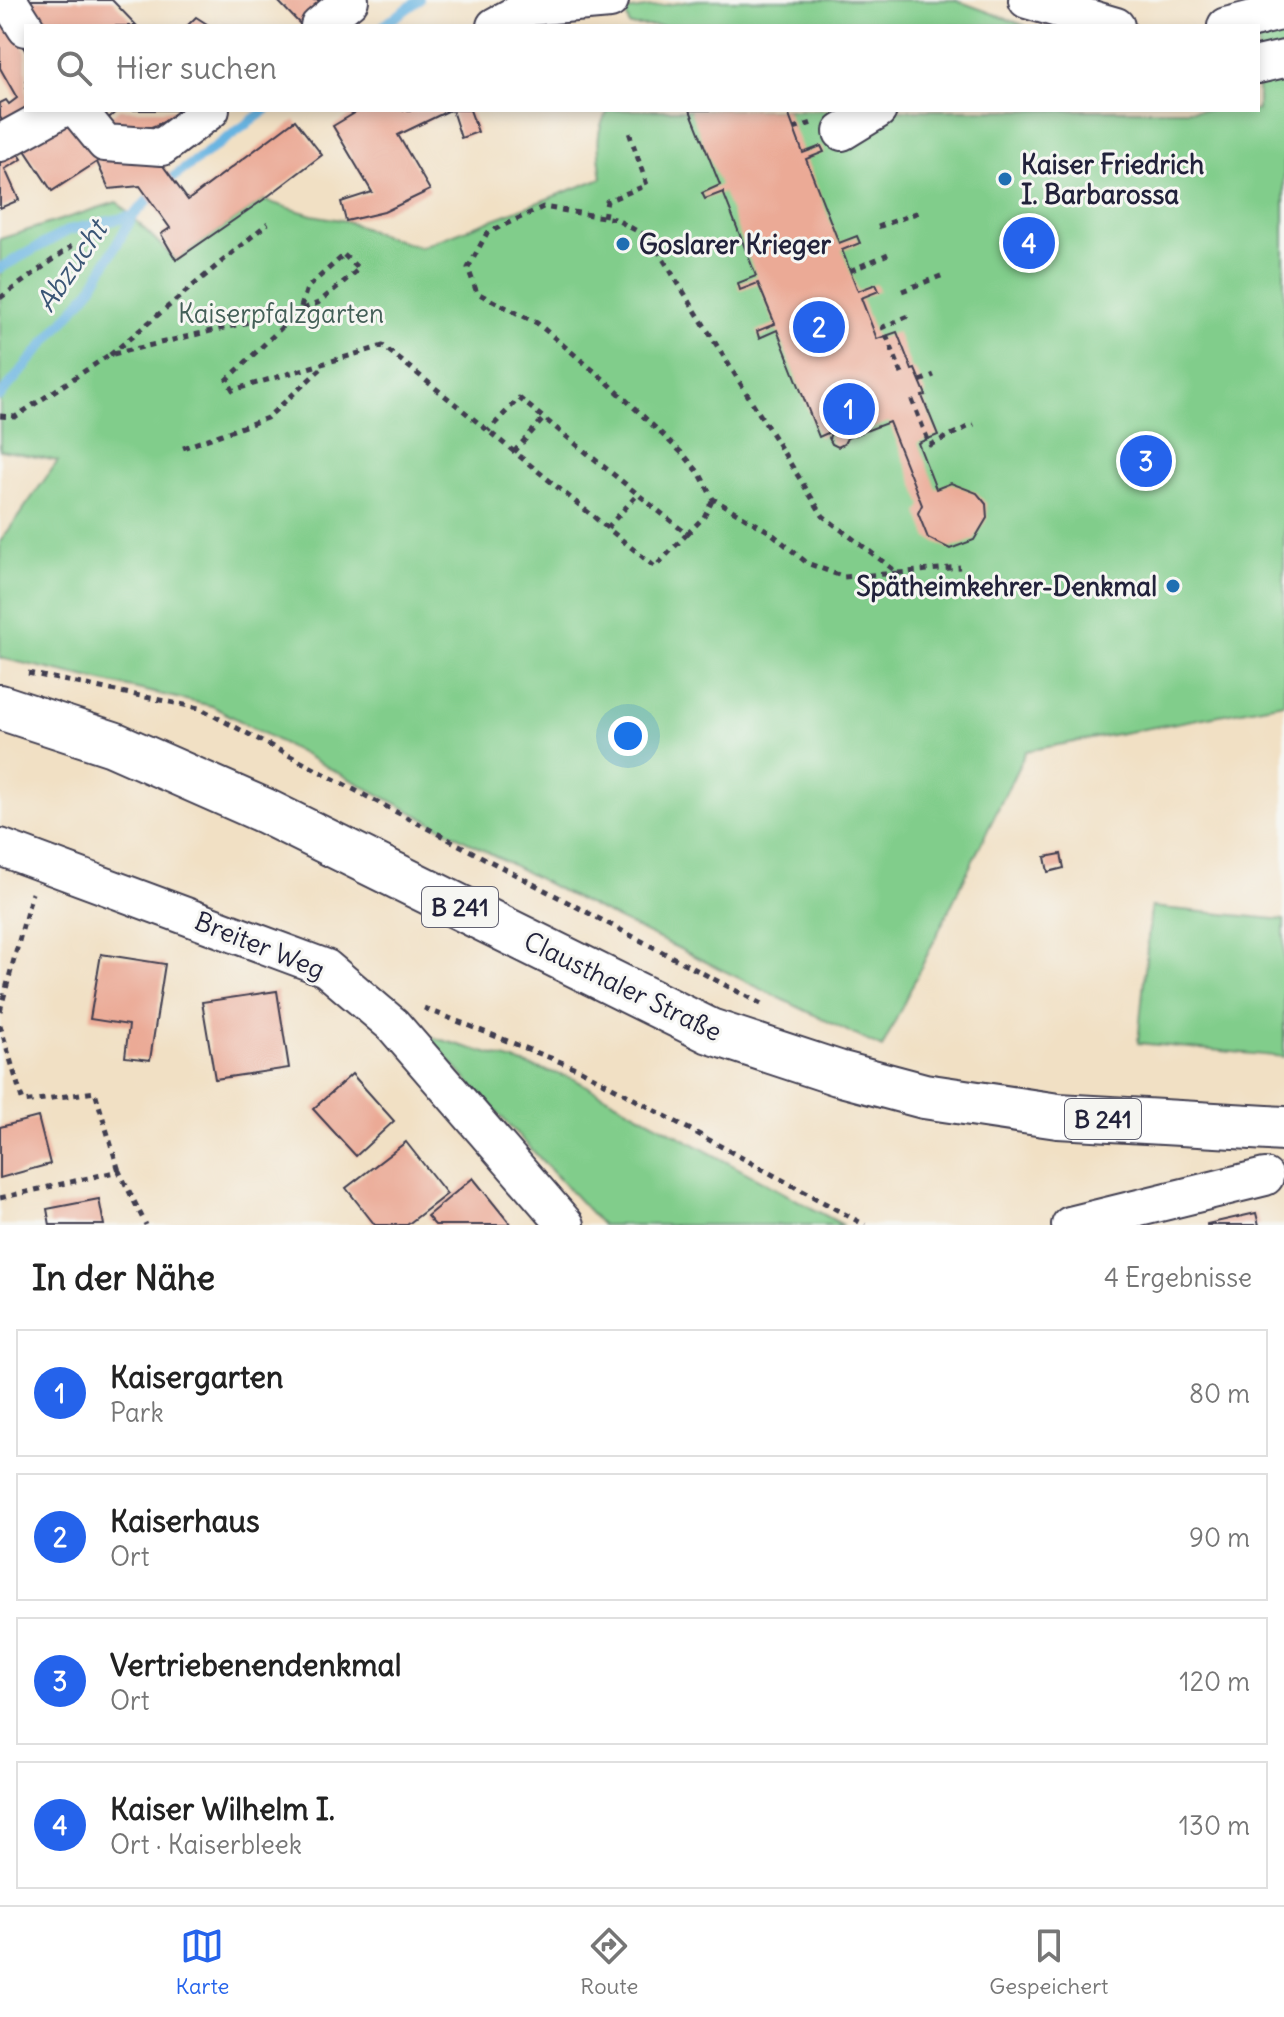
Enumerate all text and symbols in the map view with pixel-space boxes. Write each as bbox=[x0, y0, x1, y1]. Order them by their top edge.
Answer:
search box bbox=[24, 24, 1260, 112]
icon: search bbox=[52, 46, 96, 90]
text: Hier suchen bbox=[116, 49, 277, 87]
place label: Kaiser Friedrich I. Barbarossa bbox=[1021, 148, 1204, 211]
marker: Kaiser Friedrich I. Barbarossa bbox=[996, 170, 1014, 188]
water label: Abzucht bbox=[27, 211, 117, 319]
pin: 4 bbox=[1003, 213, 1055, 273]
place label: Goslarer Krieger bbox=[639, 228, 832, 261]
marker: Goslarer Krieger bbox=[614, 235, 632, 253]
park label: Kaiserpfalzgarten bbox=[178, 297, 384, 330]
pin: 2 bbox=[793, 297, 845, 357]
pin: 1 bbox=[823, 379, 875, 439]
pin: 3 bbox=[1120, 431, 1172, 491]
place label: Spätheimkehrer-Denkmal bbox=[856, 570, 1157, 603]
marker: Spätheimkehrer-Denkmal bbox=[1164, 577, 1182, 595]
your location bbox=[608, 716, 648, 756]
road number: B 241 bbox=[422, 887, 498, 927]
street label: Breiter Weg bbox=[190, 904, 330, 986]
street label: Clausthaler Straße bbox=[519, 924, 727, 1048]
road number: B 241 bbox=[1065, 1099, 1141, 1139]
text: In der Nähe bbox=[32, 1256, 215, 1299]
text: 4 Ergebnisse bbox=[1104, 1261, 1252, 1294]
text: Kaisergarten bbox=[110, 1358, 283, 1396]
text: 1 bbox=[55, 1377, 65, 1410]
text: 80 m bbox=[1189, 1377, 1250, 1410]
text: Park bbox=[110, 1396, 164, 1429]
text: Kaiserhaus bbox=[110, 1502, 260, 1540]
text: 2 bbox=[53, 1521, 67, 1554]
text: 90 m bbox=[1189, 1521, 1250, 1554]
text: Ort bbox=[110, 1540, 150, 1573]
text: Vertriebenendenkmal bbox=[110, 1646, 401, 1684]
text: 3 bbox=[53, 1665, 67, 1698]
text: 120 m bbox=[1179, 1665, 1250, 1698]
text: Ort bbox=[110, 1684, 150, 1717]
text: Kaiser Wilhelm I. bbox=[110, 1790, 335, 1828]
text: 4 bbox=[52, 1809, 68, 1842]
text: 130 m bbox=[1179, 1809, 1250, 1842]
text: Ort · Kaiserbleek bbox=[110, 1828, 302, 1861]
tab: Karte bbox=[175, 1924, 229, 2000]
tab: Route bbox=[580, 1924, 638, 2000]
tab: Gespeichert bbox=[989, 1924, 1109, 2000]

